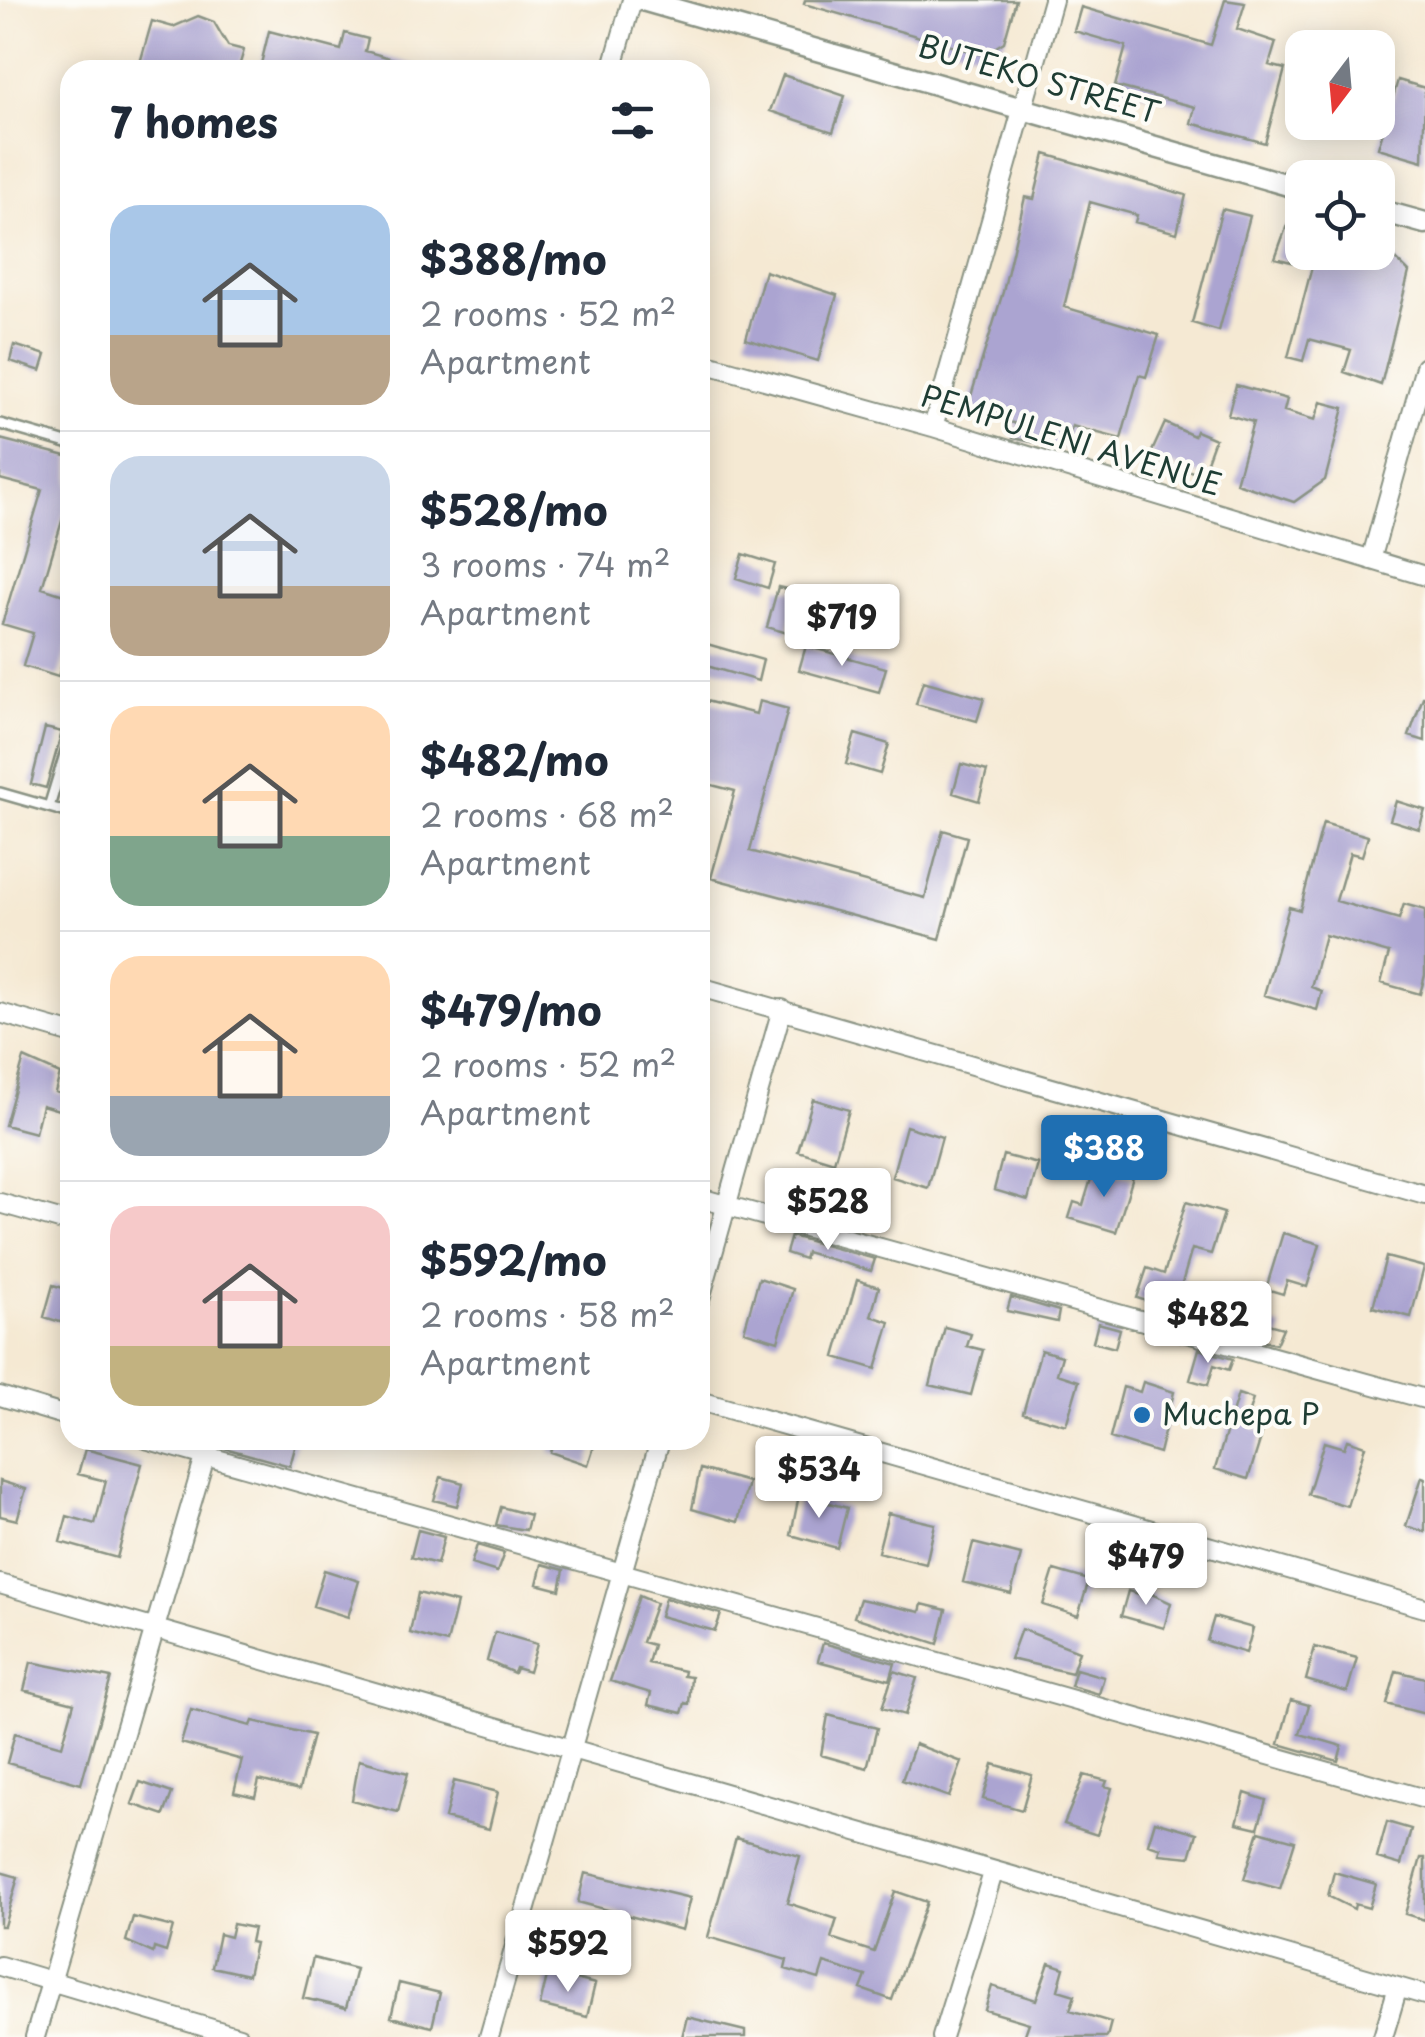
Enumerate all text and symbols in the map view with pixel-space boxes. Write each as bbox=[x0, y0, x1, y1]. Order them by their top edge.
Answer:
street label: BUTEKO STREET bbox=[914, 22, 1167, 134]
north arrow bbox=[1285, 30, 1395, 140]
map controls bbox=[1285, 30, 1395, 270]
text: 7 homes bbox=[110, 89, 278, 152]
icon: filters bbox=[605, 93, 660, 148]
button: locate bbox=[1285, 160, 1395, 270]
text: $388/mo bbox=[420, 226, 607, 289]
icon: home bbox=[190, 245, 310, 365]
text: 2 rooms · 52 m² bbox=[420, 289, 676, 337]
text: Apartment bbox=[420, 337, 591, 385]
street label: PEMPULENI AVENUE bbox=[916, 372, 1227, 506]
text: $528/mo bbox=[420, 477, 608, 540]
icon: home bbox=[190, 496, 310, 616]
text: 3 rooms · 74 m² bbox=[420, 540, 670, 588]
pin: $719 bbox=[783, 584, 901, 669]
text: Apartment bbox=[420, 588, 591, 636]
text: $719 bbox=[807, 592, 877, 640]
text: $482/mo bbox=[420, 727, 609, 790]
icon: home bbox=[190, 746, 310, 866]
text: 2 rooms · 68 m² bbox=[420, 790, 674, 838]
text: Apartment bbox=[420, 838, 591, 886]
text: $479/mo bbox=[420, 977, 602, 1040]
icon: home bbox=[190, 996, 310, 1116]
text: 2 rooms · 52 m² bbox=[420, 1040, 676, 1088]
text: Apartment bbox=[420, 1088, 591, 1136]
pin: $388 bbox=[1045, 1115, 1163, 1200]
text: $388 bbox=[1063, 1123, 1145, 1171]
pin: $528 bbox=[769, 1168, 887, 1253]
text: $528 bbox=[787, 1176, 869, 1224]
text: $592/mo bbox=[420, 1227, 607, 1290]
icon: home bbox=[190, 1246, 310, 1366]
pin: $482 bbox=[1149, 1281, 1267, 1366]
text: $482 bbox=[1166, 1289, 1250, 1337]
text: 2 rooms · 58 m² bbox=[420, 1290, 675, 1338]
text: Apartment bbox=[420, 1338, 591, 1386]
place label: Muchepa P bbox=[1162, 1390, 1320, 1435]
marker: Muchepa P bbox=[1131, 1404, 1153, 1426]
pin: $534 bbox=[760, 1436, 878, 1521]
text: $534 bbox=[777, 1444, 861, 1492]
pin: $479 bbox=[1087, 1523, 1205, 1608]
text: $479 bbox=[1107, 1531, 1185, 1579]
pin: $592 bbox=[509, 1910, 627, 1995]
text: $592 bbox=[527, 1918, 609, 1966]

